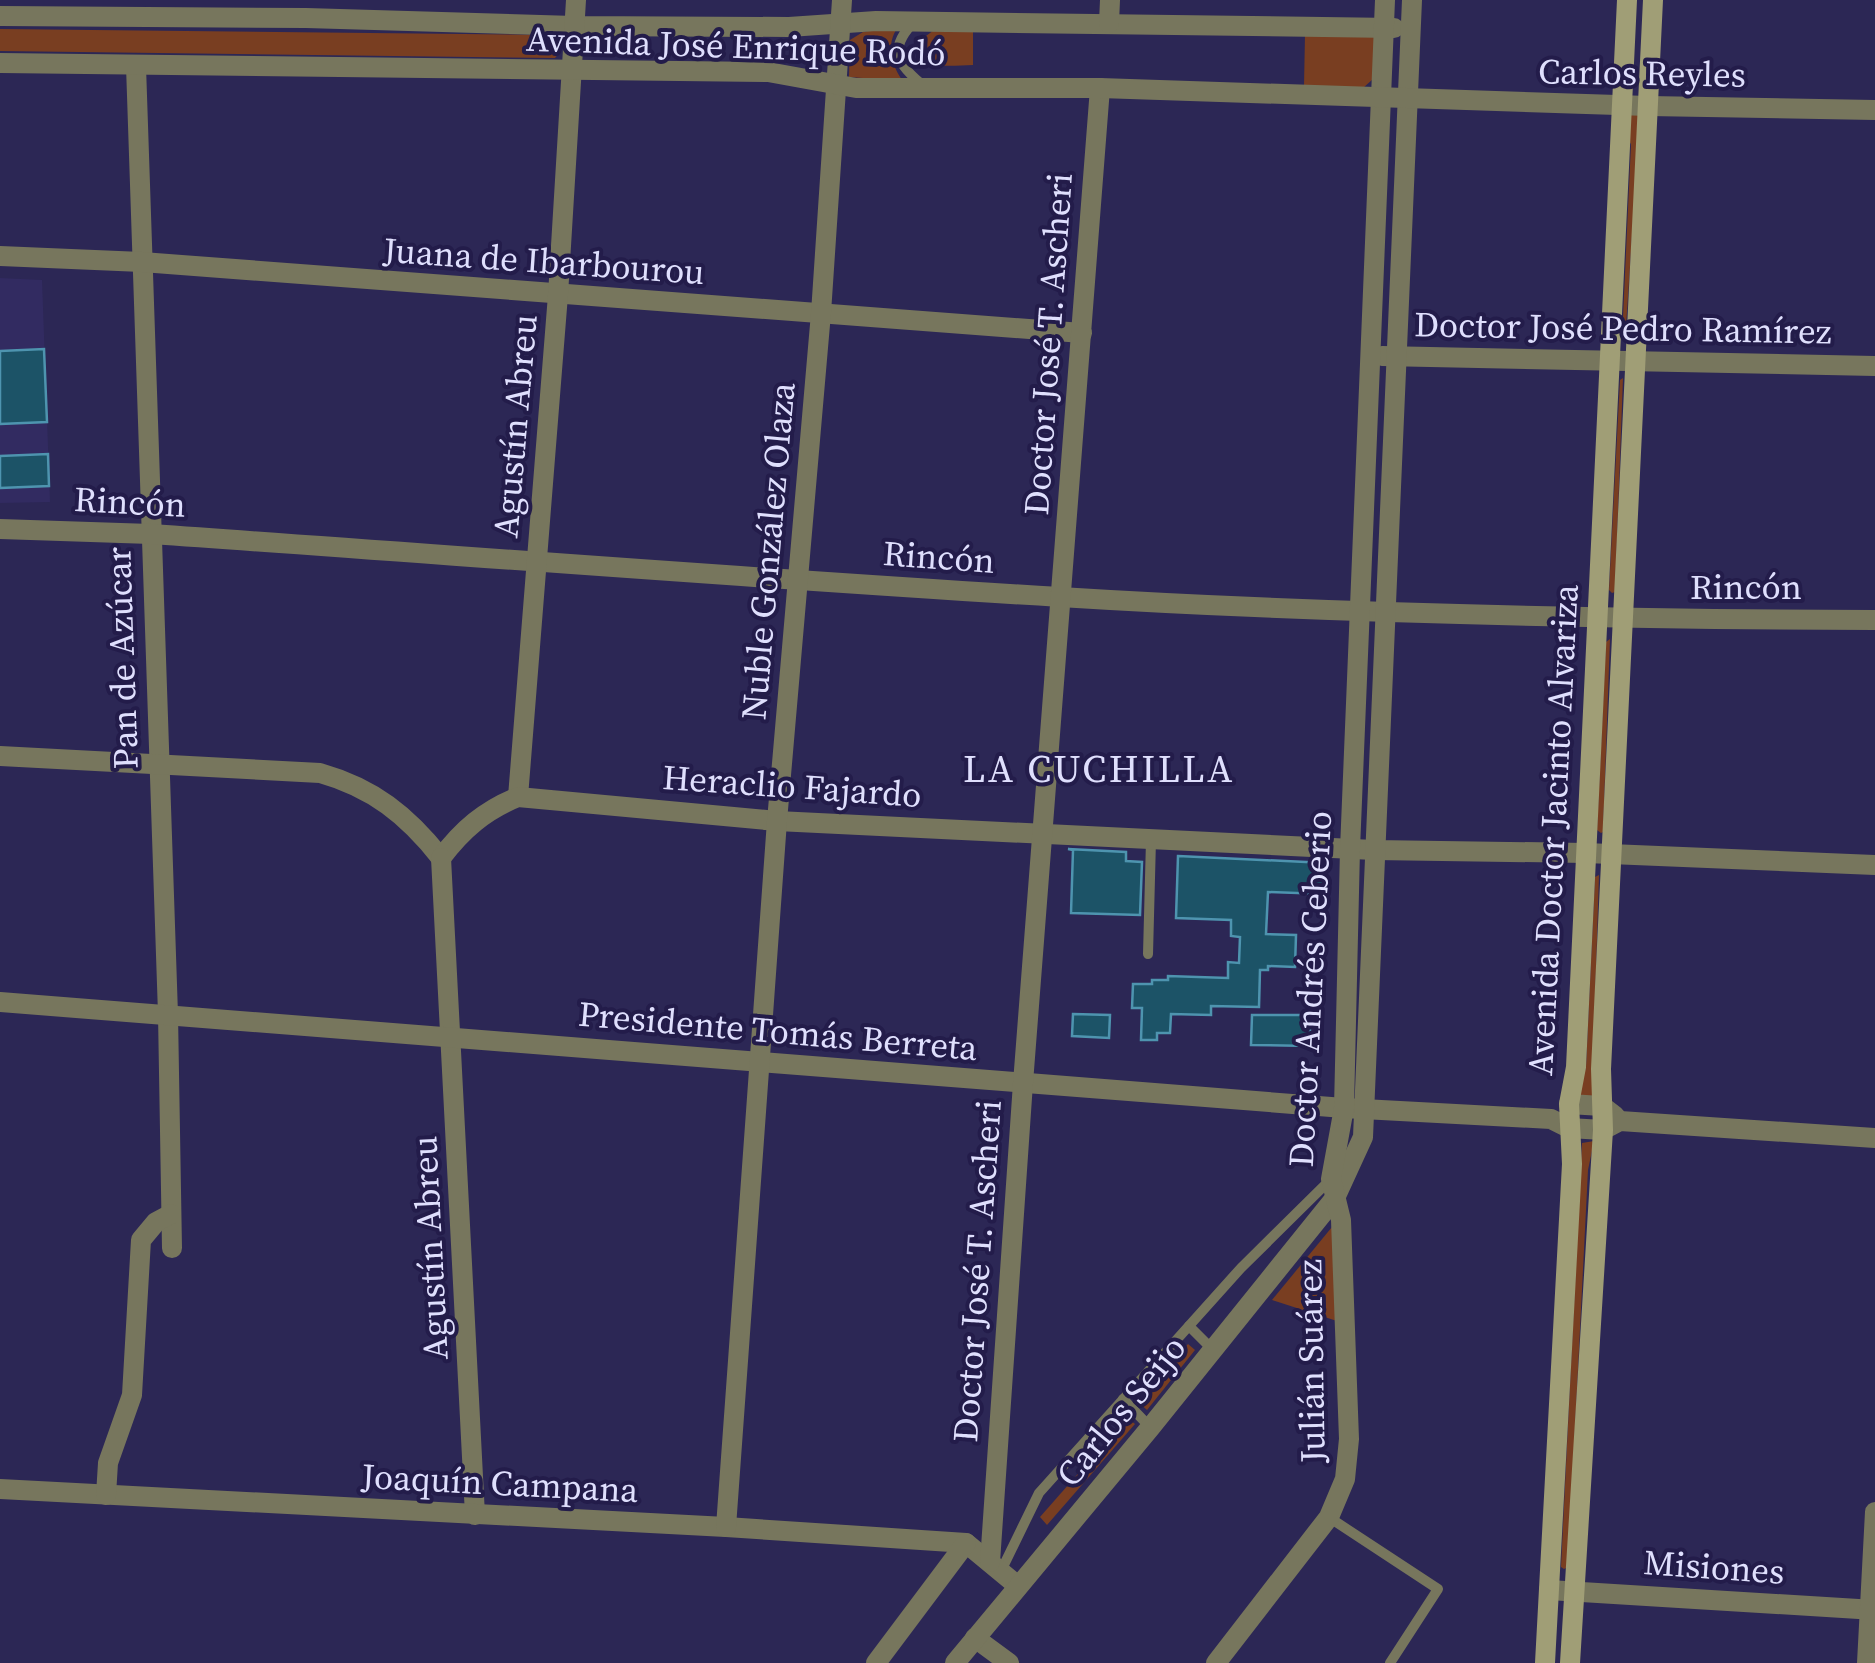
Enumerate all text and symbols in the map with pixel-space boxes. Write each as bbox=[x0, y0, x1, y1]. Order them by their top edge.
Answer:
street label: Avenida José Enrique Rodó bbox=[525, 15, 947, 77]
street label: Carlos Reyles bbox=[1538, 47, 1746, 99]
street label: Doctor José T. Ascheri bbox=[1012, 171, 1084, 517]
street label: Juana de Ibarbourou bbox=[381, 226, 706, 296]
street label: Doctor José Pedro Ramírez bbox=[1414, 300, 1832, 356]
street label: Agustín Abreu bbox=[481, 312, 549, 540]
street label: Nuble González Olaza bbox=[729, 380, 807, 722]
street label: Rincón bbox=[73, 475, 187, 529]
street label: Rincón bbox=[881, 529, 997, 585]
street label: Pan de Azúcar bbox=[94, 546, 150, 770]
street label: Rincón bbox=[1690, 563, 1802, 611]
street label: Avenida Doctor Jacinto Alvariza bbox=[1516, 583, 1590, 1077]
district label: LA CUCHILLA bbox=[963, 743, 1235, 795]
street label: Heraclio Fajardo bbox=[661, 753, 923, 819]
street label: Doctor Andrés Ceberio bbox=[1277, 810, 1343, 1168]
street label: Presidente Tomás Berreta bbox=[576, 990, 980, 1072]
street label: Doctor José T. Ascheri bbox=[941, 1098, 1013, 1444]
street label: Agustín Abreu bbox=[400, 1135, 460, 1361]
street label: Julián Suárez bbox=[1285, 1258, 1337, 1465]
street label: Carlos Seijo bbox=[1045, 1325, 1197, 1497]
street label: Joaquín Campana bbox=[359, 1452, 640, 1514]
street label: Misiones bbox=[1642, 1538, 1786, 1596]

